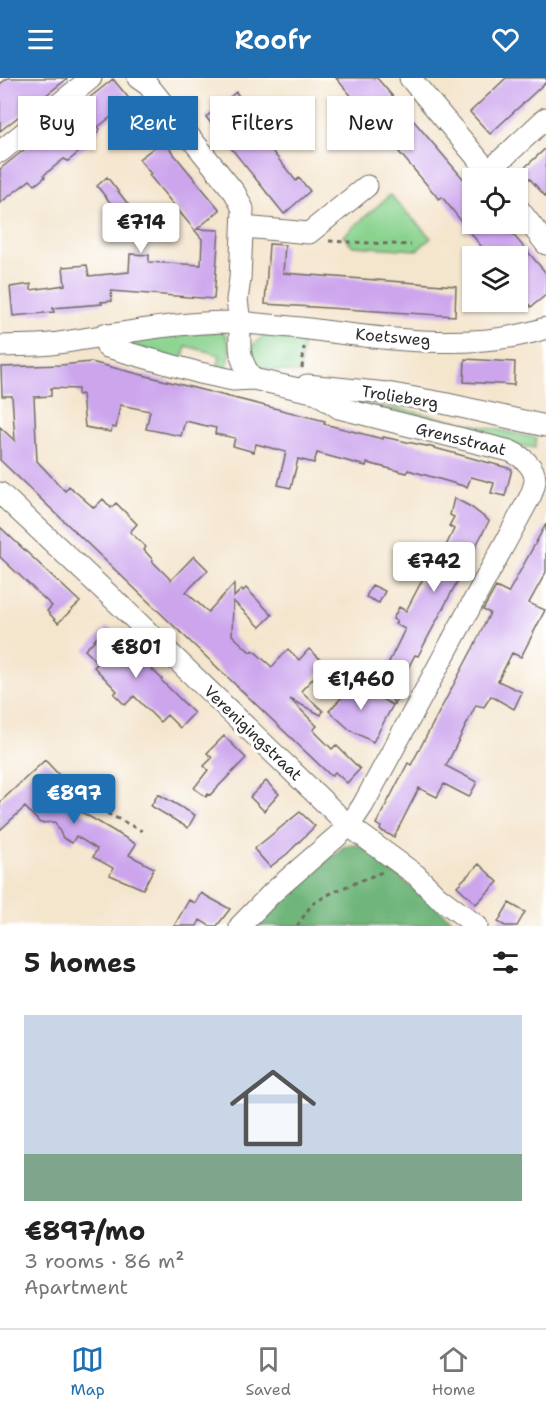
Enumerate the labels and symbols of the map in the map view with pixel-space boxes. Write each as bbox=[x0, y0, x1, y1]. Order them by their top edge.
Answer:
pin: €714 bbox=[105, 203, 177, 254]
street label: Koetsweg bbox=[355, 323, 431, 351]
street label: Trolieberg bbox=[360, 381, 440, 413]
street label: Grensstraat bbox=[414, 418, 508, 460]
pin: €742 bbox=[398, 542, 470, 593]
pin: €801 bbox=[100, 628, 172, 679]
pin: €1,460 bbox=[312, 660, 410, 711]
street label: Verenigingstraat bbox=[199, 681, 307, 785]
pin: €897 bbox=[38, 774, 110, 825]

